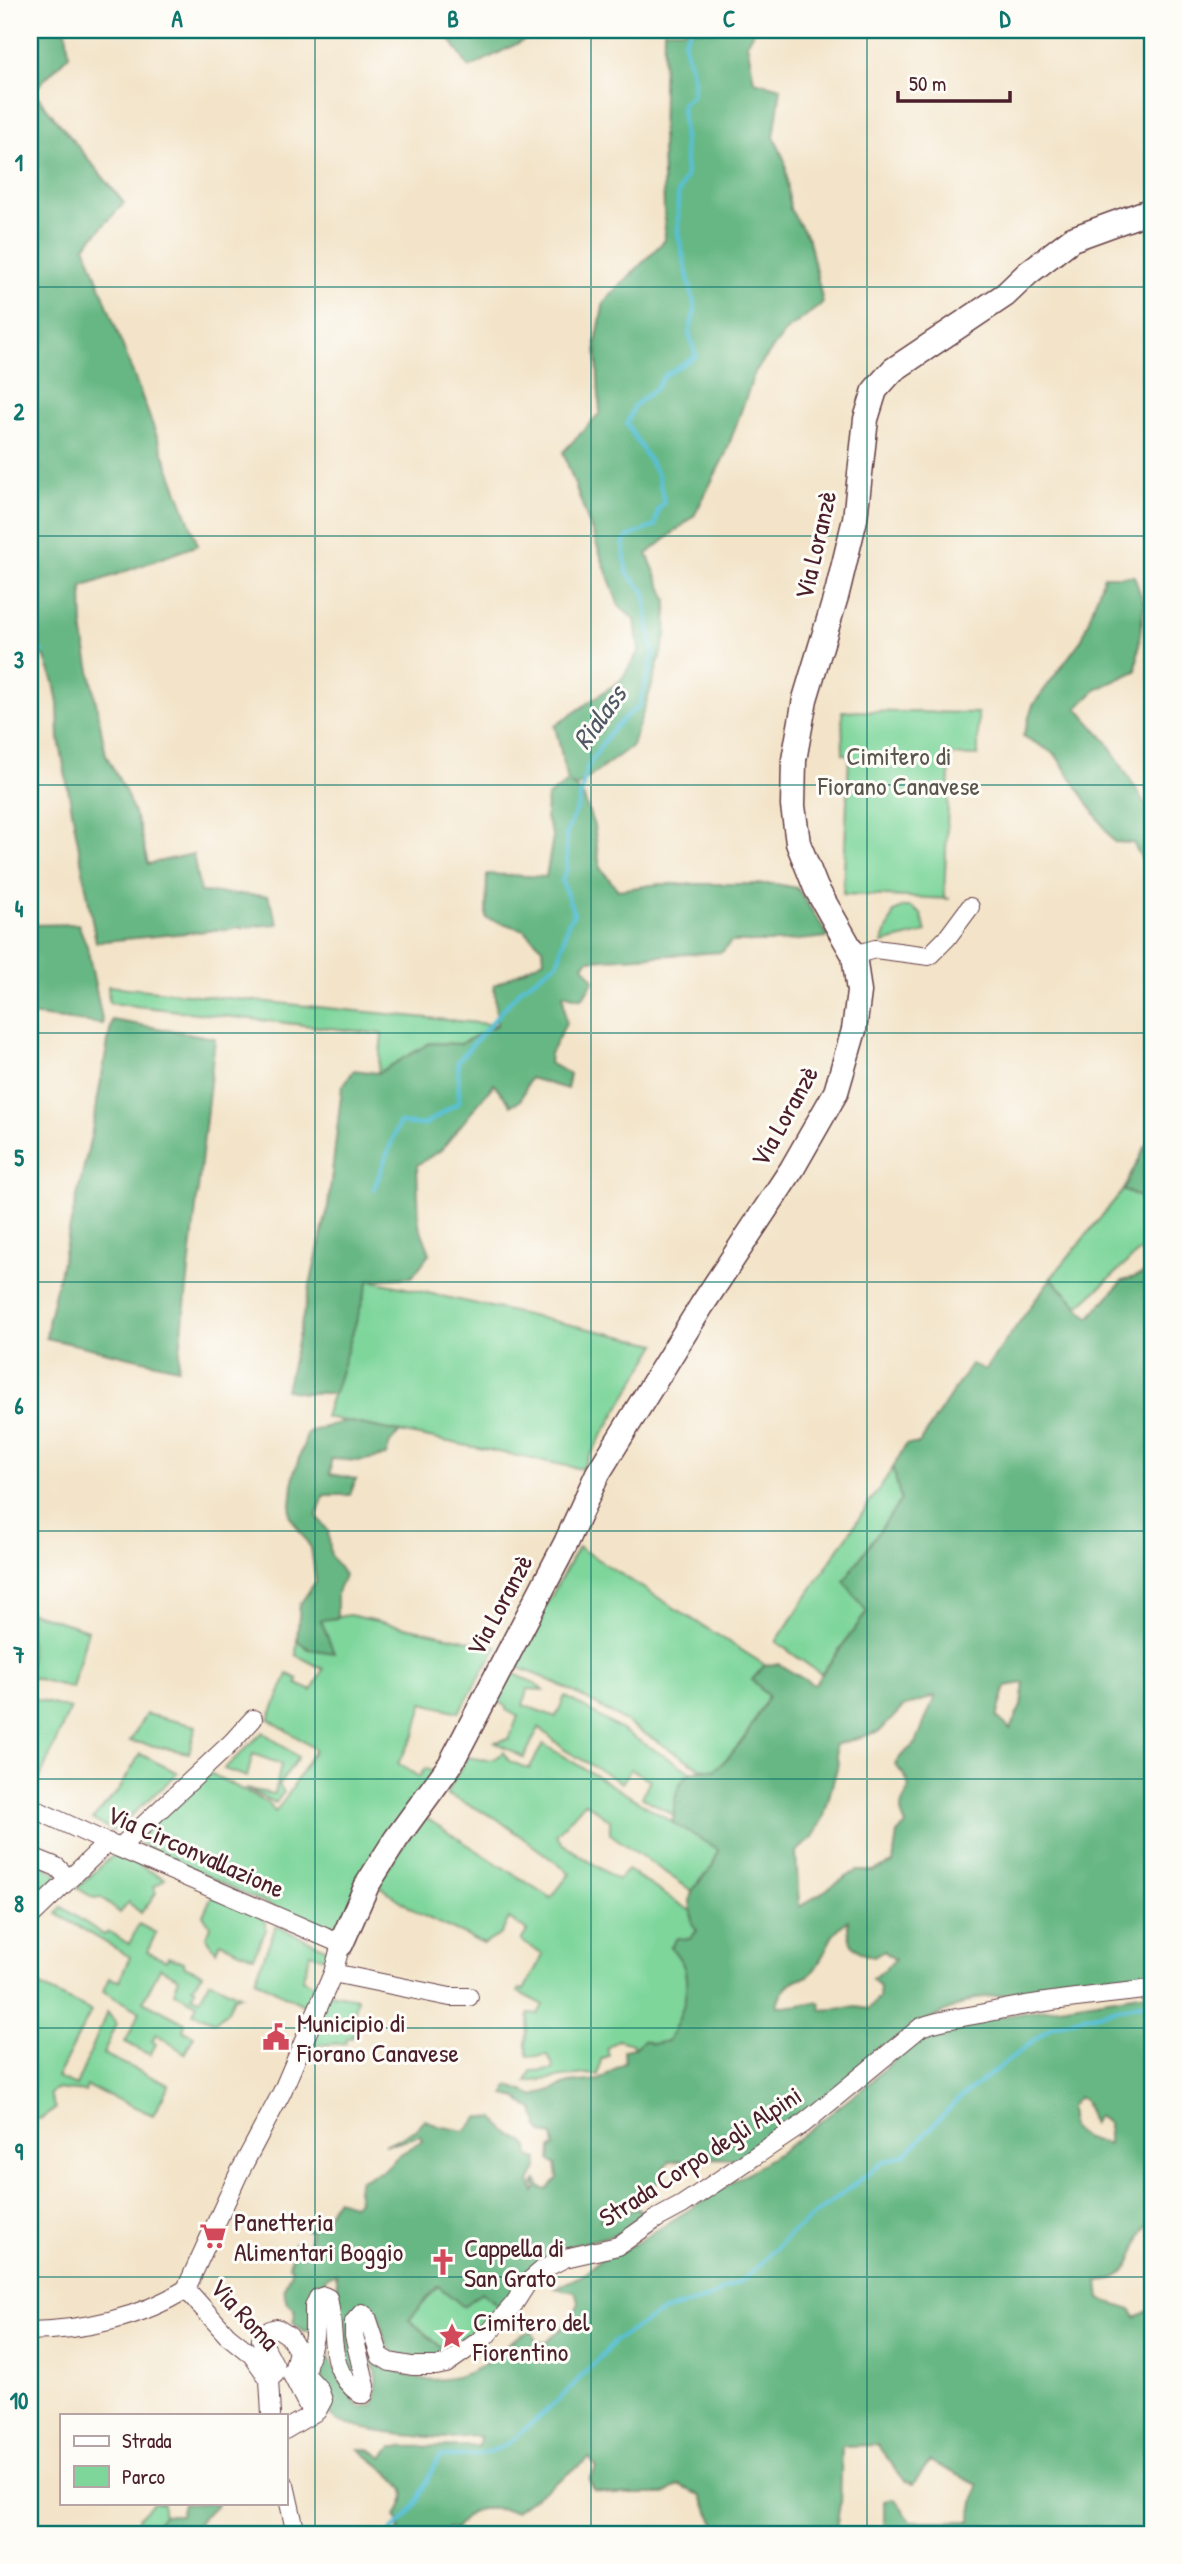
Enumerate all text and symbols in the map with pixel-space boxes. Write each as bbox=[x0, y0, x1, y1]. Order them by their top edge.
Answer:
text: A bbox=[171, 3, 183, 34]
text: B bbox=[447, 3, 459, 34]
text: C bbox=[723, 3, 735, 34]
text: D bbox=[1000, 3, 1012, 34]
scale bar bbox=[898, 60, 1010, 104]
text: 50 m bbox=[909, 69, 946, 98]
text: 1 bbox=[15, 147, 23, 178]
text: 2 bbox=[14, 396, 25, 427]
street label: Via Loranzè bbox=[786, 487, 844, 603]
text: 3 bbox=[14, 644, 24, 675]
water label: Rialass bbox=[563, 676, 636, 756]
park label: Cimitero di Fiorano Canavese bbox=[817, 738, 980, 803]
text: 4 bbox=[15, 893, 24, 924]
street label: Via Loranzè bbox=[742, 1059, 826, 1173]
text: 5 bbox=[14, 1142, 24, 1173]
text: 6 bbox=[14, 1390, 24, 1421]
street label: Via Loranzè bbox=[458, 1548, 540, 1662]
text: 7 bbox=[12, 1639, 25, 1670]
street label: Via Circonvallazione bbox=[102, 1796, 290, 1906]
text: 8 bbox=[14, 1888, 24, 1919]
place label: Municipio di Fiorano Canavese bbox=[296, 2005, 459, 2070]
public building icon: Municipio di Fiorano Canavese bbox=[261, 2022, 291, 2052]
street label: Strada Corpo degli Alpini bbox=[592, 2077, 808, 2235]
text: 9 bbox=[15, 2136, 24, 2167]
place label: Panetteria Alimentari Boggio bbox=[234, 2204, 403, 2269]
supermarket icon: Panetteria Alimentari Boggio bbox=[198, 2221, 228, 2251]
place label: Cappella di San Grato bbox=[464, 2230, 564, 2295]
church icon: Cappella di San Grato bbox=[428, 2247, 458, 2277]
street label: Via Roma bbox=[203, 2270, 287, 2358]
place label: Cimitero del Fiorentino bbox=[472, 2304, 590, 2369]
place icon: Cimitero del Fiorentino bbox=[437, 2321, 467, 2351]
text: 10 bbox=[10, 2385, 28, 2416]
legend bbox=[60, 2414, 287, 2504]
text: Strada bbox=[122, 2426, 172, 2455]
text: Parco bbox=[122, 2462, 165, 2491]

